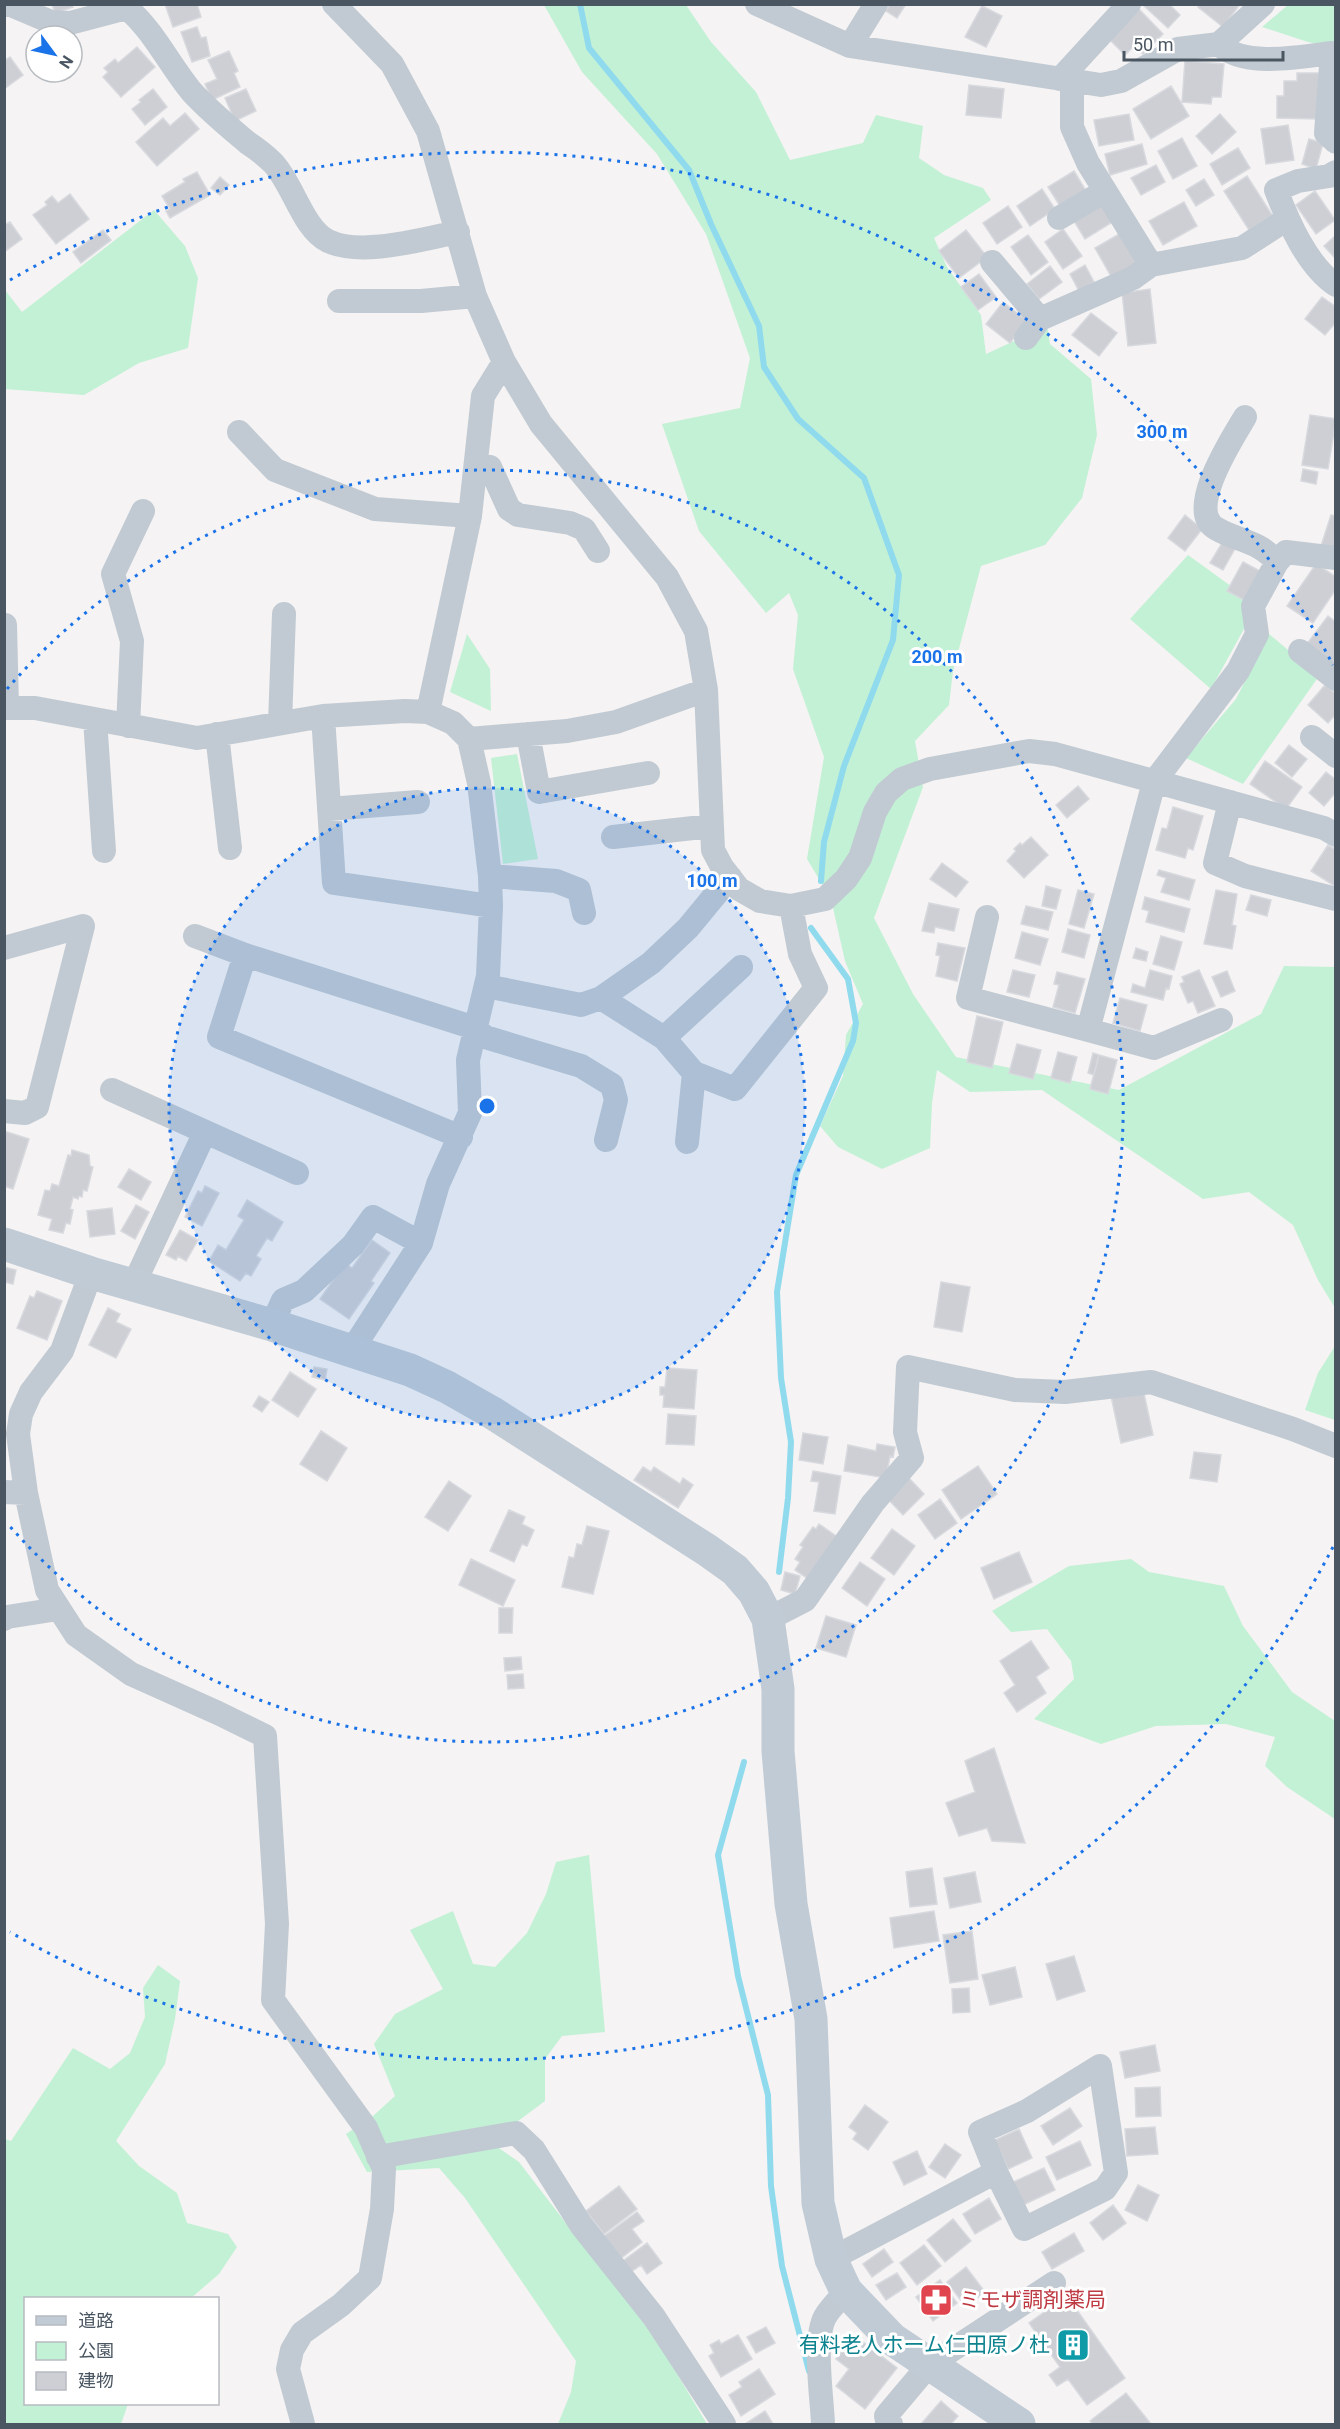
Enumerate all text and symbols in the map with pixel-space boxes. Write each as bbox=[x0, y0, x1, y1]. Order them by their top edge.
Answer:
north arrow bbox=[24, 24, 84, 84]
scale bar bbox=[1124, 24, 1283, 62]
text: 50 m bbox=[1133, 34, 1173, 55]
text: N bbox=[55, 52, 77, 72]
text: 300 m bbox=[1136, 421, 1188, 442]
text: 200 m bbox=[911, 646, 963, 667]
text: 100 m bbox=[686, 870, 738, 891]
centre of rings bbox=[477, 1096, 497, 1116]
pharmacy icon: ミモザ調剤薬局 bbox=[918, 2282, 954, 2318]
place label: ミモザ調剤薬局 bbox=[959, 2288, 1106, 2312]
legend bbox=[24, 2297, 219, 2405]
text: 道路 bbox=[78, 2310, 114, 2331]
building icon: 有料老人ホーム仁田原ノ杜 bbox=[1055, 2327, 1091, 2363]
place label: 有料老人ホーム仁田原ノ杜 bbox=[799, 2333, 1050, 2357]
text: 公園 bbox=[78, 2340, 114, 2361]
text: 建物 bbox=[78, 2370, 114, 2391]

